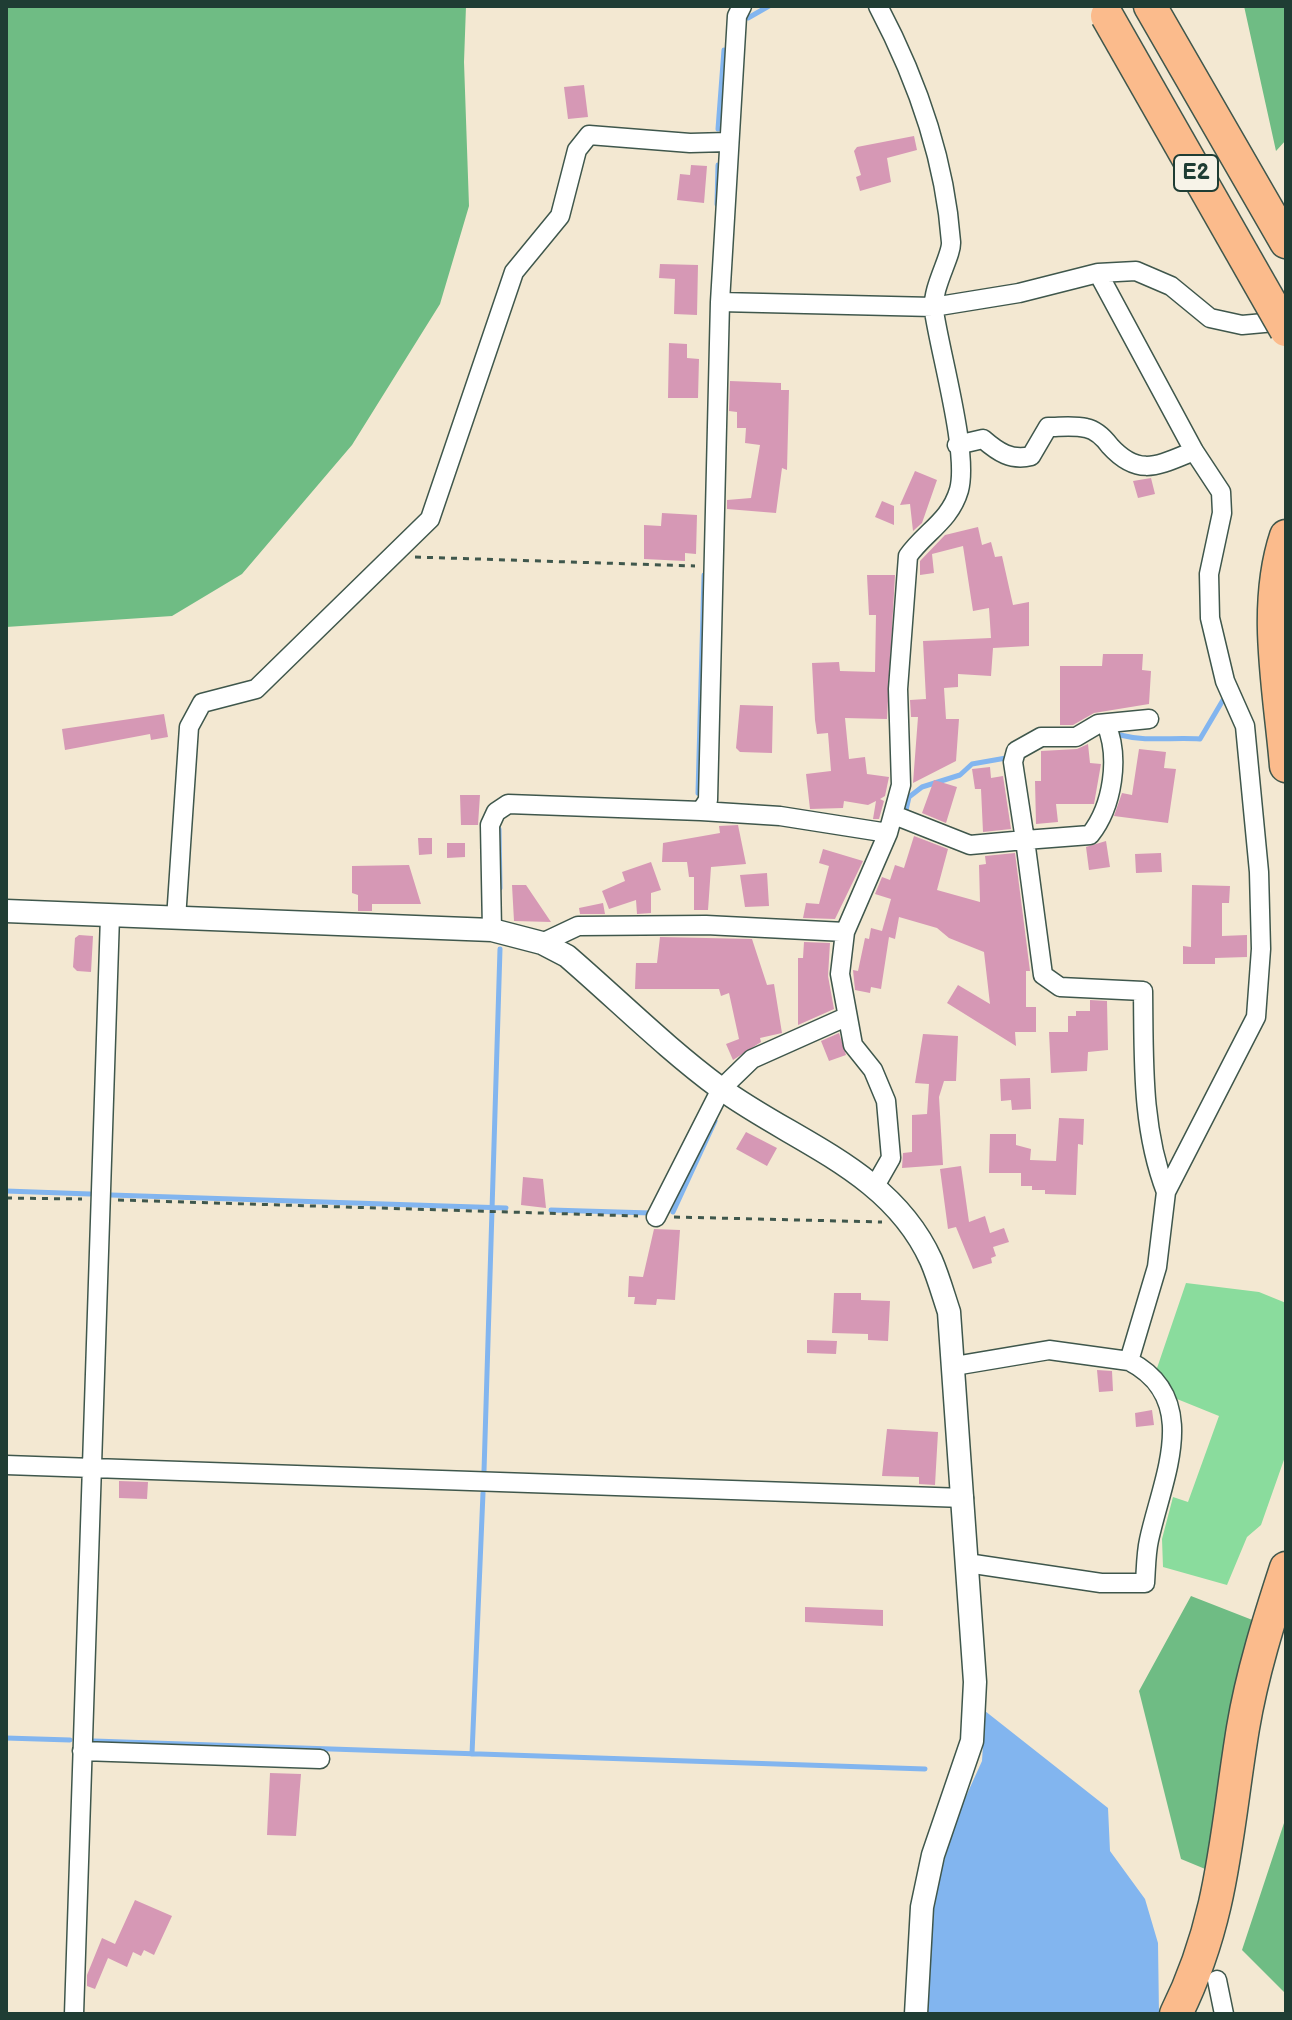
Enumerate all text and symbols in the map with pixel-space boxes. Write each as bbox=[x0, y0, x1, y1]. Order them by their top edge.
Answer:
road number: E2 bbox=[1174, 155, 1218, 191]

